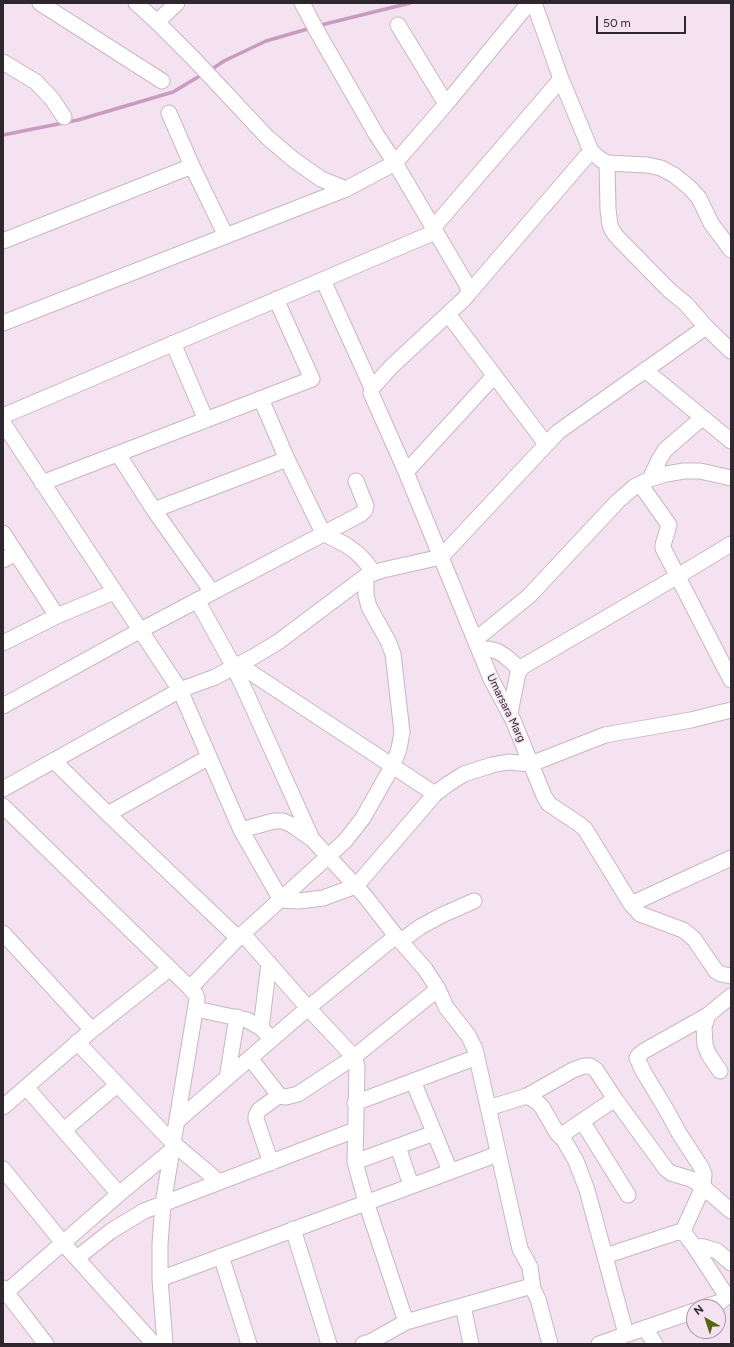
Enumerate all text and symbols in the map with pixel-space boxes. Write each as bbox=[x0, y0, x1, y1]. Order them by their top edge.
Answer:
scale bar bbox=[598, 8, 688, 34]
text: 50 m bbox=[603, 16, 631, 30]
street label: Umarsara Marg bbox=[484, 672, 528, 744]
north arrow bbox=[686, 1299, 726, 1339]
text: N bbox=[691, 1302, 706, 1318]

